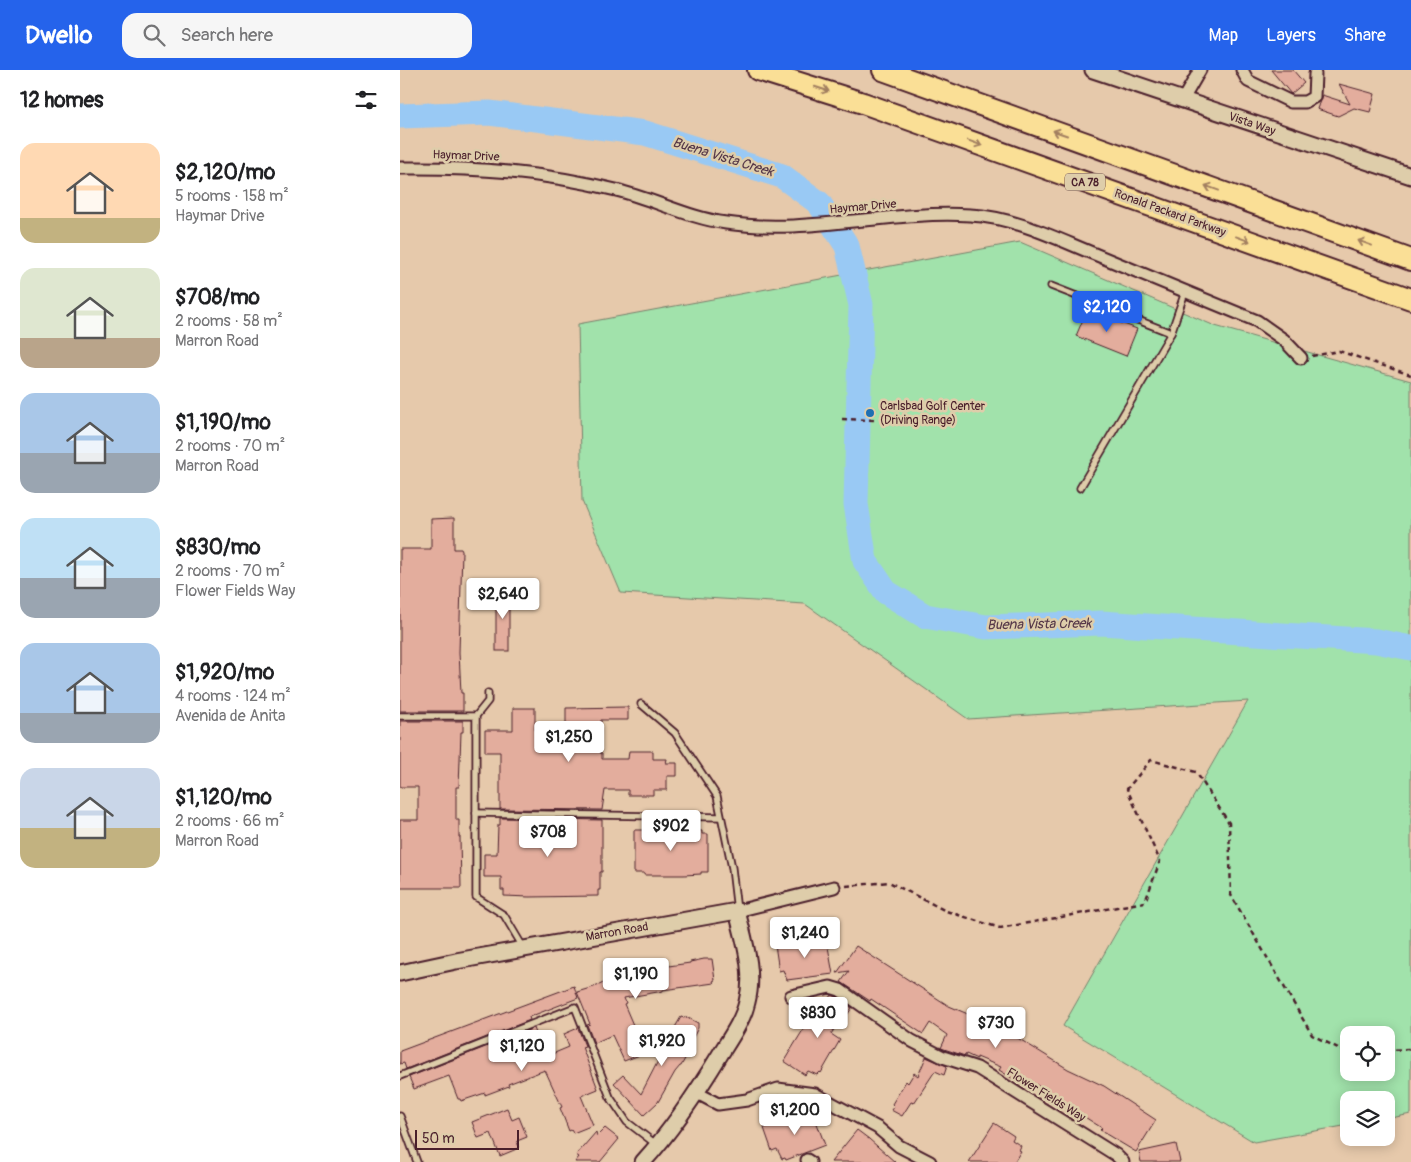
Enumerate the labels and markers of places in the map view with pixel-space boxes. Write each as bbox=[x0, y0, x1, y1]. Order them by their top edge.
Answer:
pin: $2,120 bbox=[1066, 290, 1148, 333]
place label: Carlsbad Golf Center (Driving Range) bbox=[880, 399, 986, 428]
marker: Carlsbad Golf Center (Driving Range) bbox=[864, 407, 876, 419]
pin: $2,640 bbox=[462, 578, 544, 620]
pin: $1,250 bbox=[528, 720, 610, 763]
pin: $902 bbox=[641, 810, 701, 852]
pin: $708 bbox=[518, 816, 578, 858]
pin: $1,240 bbox=[764, 916, 846, 959]
pin: $1,190 bbox=[595, 958, 677, 1000]
pin: $830 bbox=[788, 996, 848, 1039]
pin: $730 bbox=[966, 1006, 1026, 1049]
pin: $1,920 bbox=[621, 1024, 703, 1067]
pin: $1,120 bbox=[481, 1030, 563, 1072]
pin: $1,200 bbox=[754, 1094, 836, 1136]

